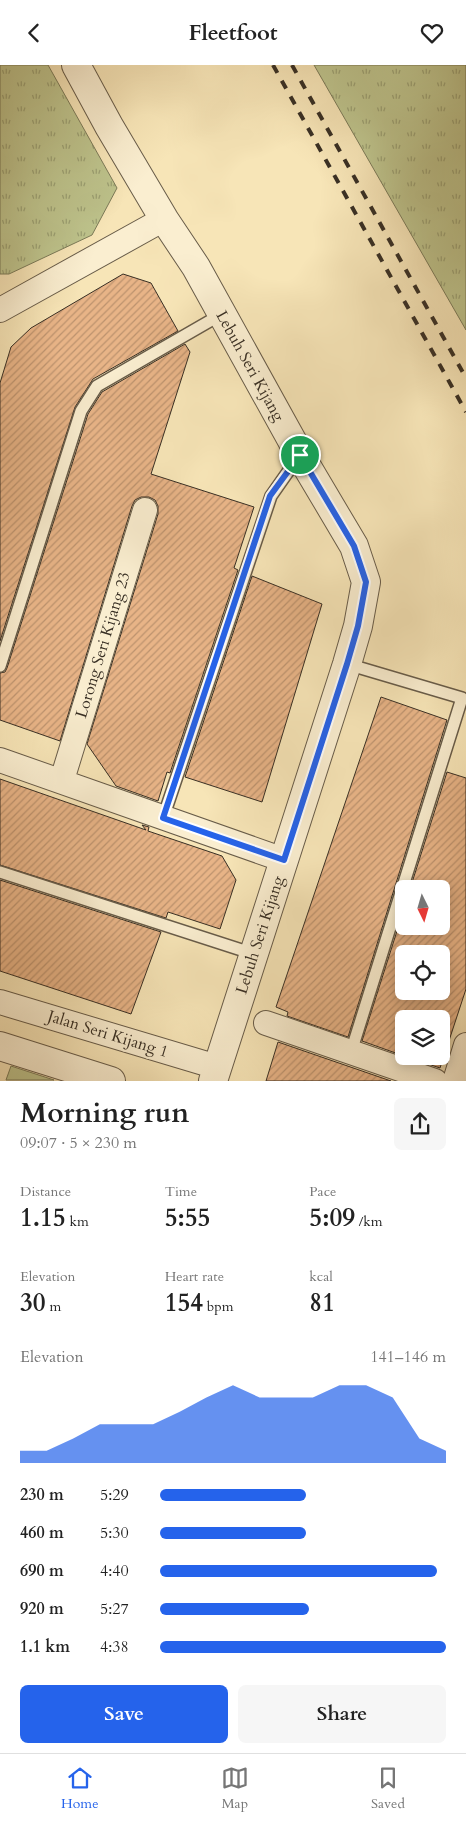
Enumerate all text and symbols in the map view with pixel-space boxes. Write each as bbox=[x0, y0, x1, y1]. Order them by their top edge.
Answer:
text: Fleetfoot bbox=[188, 18, 278, 48]
icon: back bbox=[20, 19, 48, 47]
icon: heart bbox=[418, 19, 446, 47]
street label: Lebuh Seri Kijang bbox=[211, 307, 289, 425]
pin bbox=[279, 434, 321, 476]
icon: arrive bbox=[286, 441, 314, 469]
street label: Lorong Seri Kijang 23 bbox=[70, 569, 136, 721]
street label: Lebuh Seri Kijang bbox=[231, 873, 290, 997]
north arrow bbox=[395, 880, 450, 935]
map controls bbox=[395, 880, 450, 1065]
button: locate bbox=[395, 945, 450, 1000]
street label: Jalan Seri Kijang 1 bbox=[43, 1005, 171, 1063]
button: layers bbox=[395, 1010, 450, 1065]
text: Morning run bbox=[20, 1094, 189, 1132]
button: share bbox=[394, 1098, 446, 1150]
text: 09:07 · 5 × 230 m bbox=[20, 1132, 137, 1154]
text: Distance bbox=[20, 1182, 71, 1201]
text: Time bbox=[165, 1182, 197, 1201]
text: Pace bbox=[309, 1182, 336, 1201]
text: 1.15 bbox=[20, 1201, 66, 1235]
text: 5:55 bbox=[165, 1201, 210, 1235]
text: 5:09 bbox=[309, 1201, 355, 1235]
text: km bbox=[66, 1212, 89, 1231]
text: /km bbox=[355, 1212, 383, 1231]
text: Elevation bbox=[20, 1267, 76, 1286]
text: Heart rate bbox=[165, 1267, 224, 1286]
text: kcal bbox=[309, 1267, 333, 1286]
text: 30 bbox=[20, 1286, 46, 1320]
text: 154 bbox=[165, 1286, 203, 1320]
text: 81 bbox=[309, 1286, 335, 1320]
text: m bbox=[46, 1297, 61, 1316]
text: bpm bbox=[203, 1297, 234, 1316]
text: Elevation bbox=[20, 1346, 84, 1368]
text: 141–146 m bbox=[370, 1346, 446, 1368]
text: 230 m bbox=[20, 1484, 64, 1506]
text: 5:29 bbox=[100, 1484, 129, 1506]
text: 460 m bbox=[20, 1522, 64, 1544]
text: 5:30 bbox=[100, 1522, 129, 1544]
text: 690 m bbox=[20, 1560, 64, 1582]
text: 4:40 bbox=[100, 1560, 129, 1582]
text: 920 m bbox=[20, 1598, 64, 1620]
text: 5:27 bbox=[100, 1598, 129, 1620]
text: 1.1 km bbox=[20, 1636, 70, 1658]
text: 4:38 bbox=[100, 1636, 129, 1658]
button: Save bbox=[20, 1685, 228, 1743]
button: Share bbox=[238, 1685, 446, 1743]
tab: Home bbox=[61, 1764, 99, 1813]
tab: Map bbox=[221, 1764, 249, 1813]
tab: Saved bbox=[371, 1764, 405, 1813]

